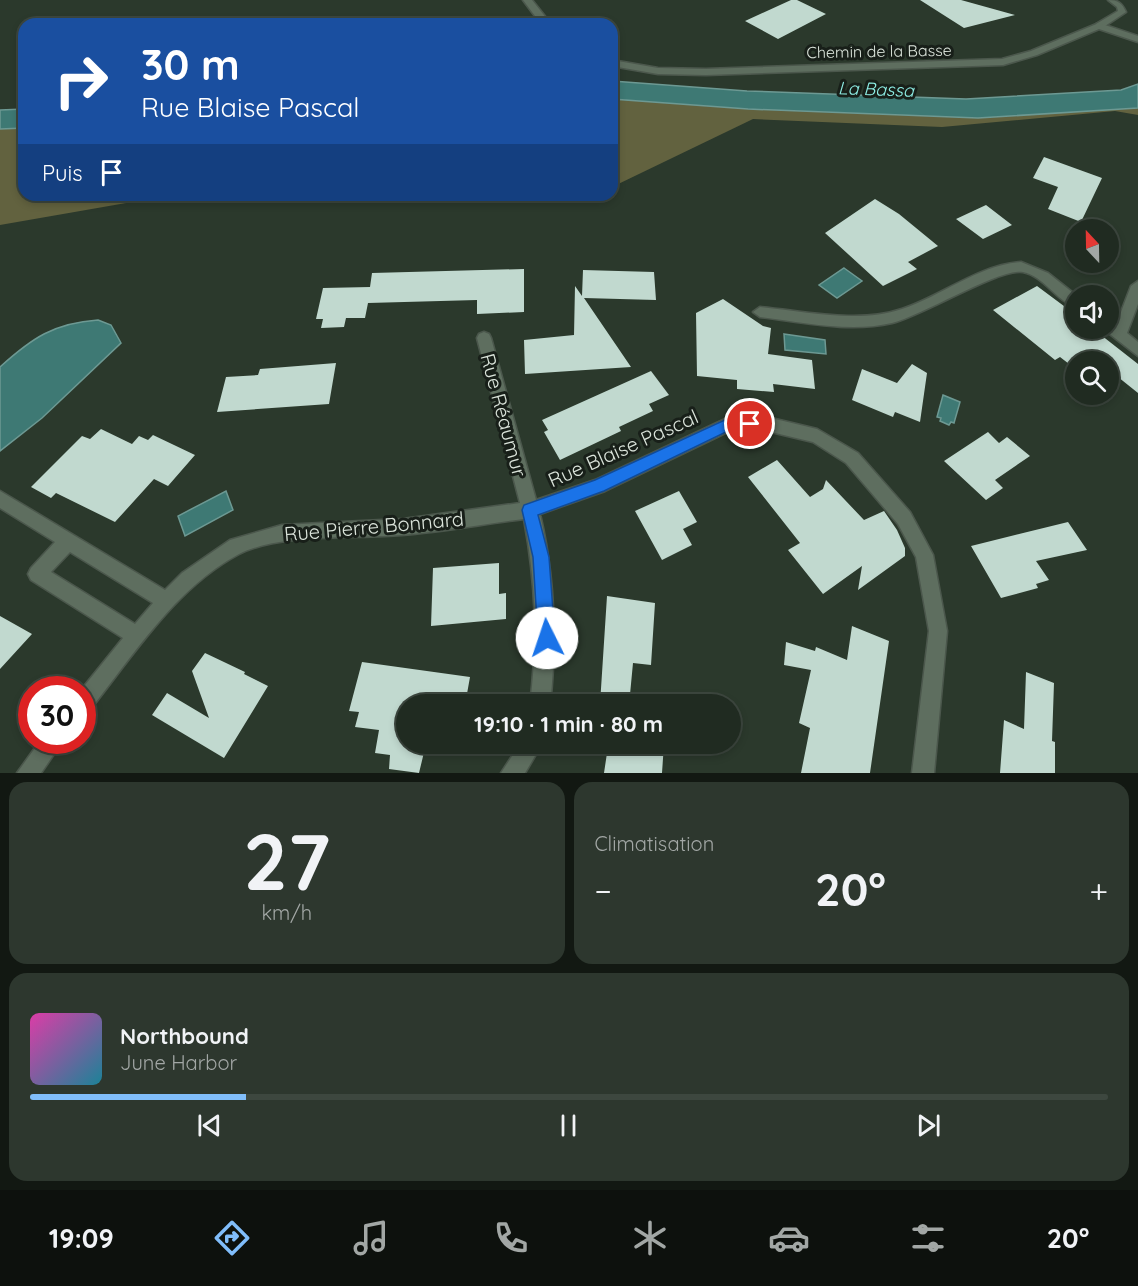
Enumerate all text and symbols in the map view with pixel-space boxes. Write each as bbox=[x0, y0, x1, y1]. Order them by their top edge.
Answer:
text: 30 m bbox=[141, 38, 240, 91]
street label: Chemin de la Basse bbox=[806, 40, 952, 62]
icon: right bbox=[42, 42, 120, 120]
water label: La Bassa bbox=[838, 76, 915, 102]
text: Rue Blaise Pascal bbox=[141, 90, 359, 124]
icon: arrive bbox=[95, 156, 128, 189]
text: Puis bbox=[42, 159, 83, 187]
north arrow bbox=[1065, 219, 1119, 273]
map controls bbox=[1065, 219, 1119, 405]
button: sound bbox=[1065, 285, 1119, 339]
street label: Rue Réaumur bbox=[476, 351, 533, 480]
button: search bbox=[1065, 351, 1119, 405]
pin bbox=[724, 398, 775, 449]
street label: Rue Blaise Pascal bbox=[544, 404, 702, 492]
icon: arrive bbox=[733, 407, 766, 440]
street label: Rue Pierre Bonnard bbox=[283, 506, 465, 546]
position arrow bbox=[515, 606, 579, 670]
speed limit sign: 30 bbox=[18, 676, 96, 754]
text: 19:10 · 1 min · 80 m bbox=[474, 710, 663, 738]
text: 27 bbox=[243, 812, 330, 910]
text: Climatisation bbox=[595, 831, 714, 856]
text: 20° bbox=[815, 861, 886, 917]
text: − bbox=[595, 870, 612, 911]
text: + bbox=[1089, 870, 1108, 911]
text: km/h bbox=[261, 900, 312, 925]
text: Northbound bbox=[120, 1022, 249, 1050]
text: June Harbor bbox=[120, 1050, 237, 1075]
icon: previous bbox=[193, 1109, 226, 1142]
icon: pause bbox=[552, 1109, 585, 1142]
icon: next bbox=[912, 1109, 945, 1142]
icon: directions bbox=[211, 1217, 253, 1259]
icon: music bbox=[350, 1217, 392, 1259]
icon: phone bbox=[490, 1217, 532, 1259]
icon: climate bbox=[629, 1217, 671, 1259]
icon: car bbox=[768, 1217, 810, 1259]
icon: filters bbox=[907, 1217, 949, 1259]
text: 19:09 bbox=[49, 1221, 114, 1255]
text: 20° bbox=[1047, 1221, 1089, 1255]

